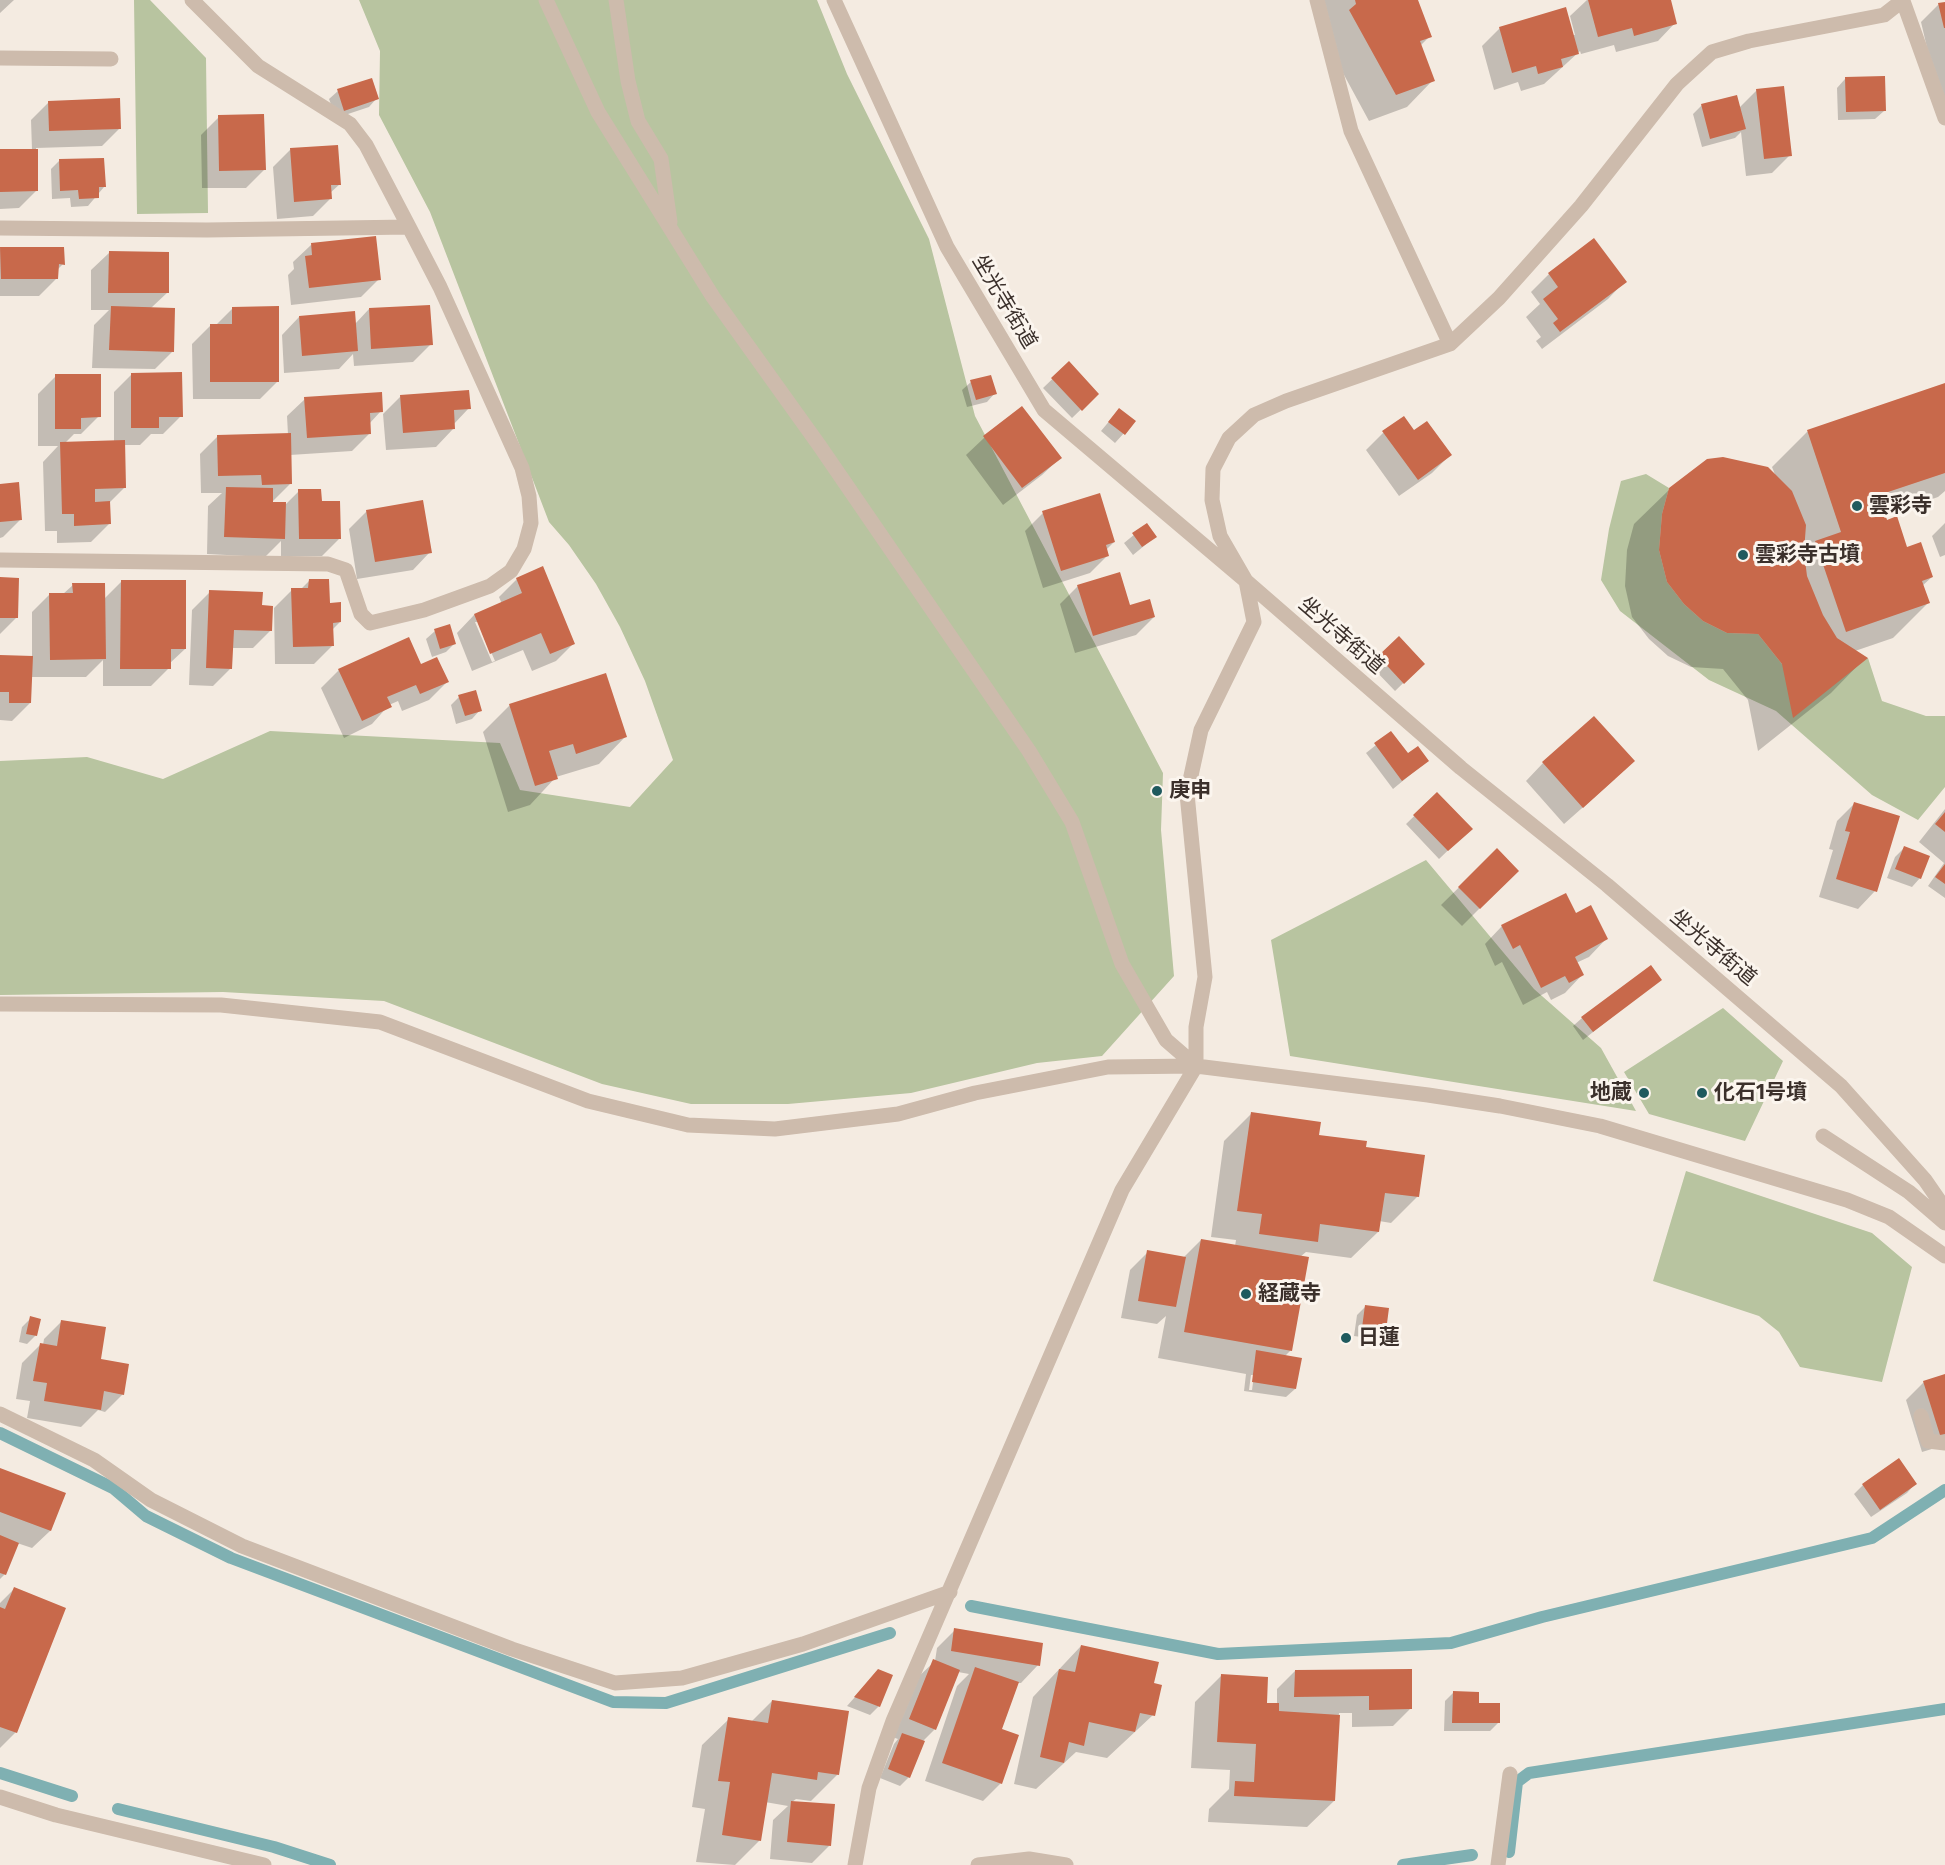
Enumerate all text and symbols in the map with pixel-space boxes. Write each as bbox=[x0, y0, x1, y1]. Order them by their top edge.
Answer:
street label: 坐光寺街道 bbox=[966, 251, 1042, 353]
place label: 雲彩寺 bbox=[1869, 493, 1932, 519]
marker: 雲彩寺 bbox=[1850, 499, 1864, 513]
place label: 雲彩寺古墳 bbox=[1755, 542, 1860, 568]
marker: 雲彩寺古墳 bbox=[1736, 548, 1750, 562]
street label: 坐光寺街道 bbox=[1293, 592, 1389, 680]
place label: 庚申 bbox=[1169, 778, 1211, 804]
marker: 庚申 bbox=[1150, 784, 1164, 798]
street label: 坐光寺街道 bbox=[1665, 905, 1761, 991]
place label: 地蔵 bbox=[1590, 1080, 1632, 1106]
place label: 化石1号墳 bbox=[1714, 1080, 1807, 1106]
marker: 地蔵 bbox=[1637, 1086, 1651, 1100]
marker: 化石1号墳 bbox=[1695, 1086, 1709, 1100]
place label: 経蔵寺 bbox=[1258, 1281, 1321, 1307]
marker: 経蔵寺 bbox=[1239, 1287, 1253, 1301]
place label: 日蓮 bbox=[1358, 1325, 1400, 1351]
marker: 日蓮 bbox=[1339, 1331, 1353, 1345]

